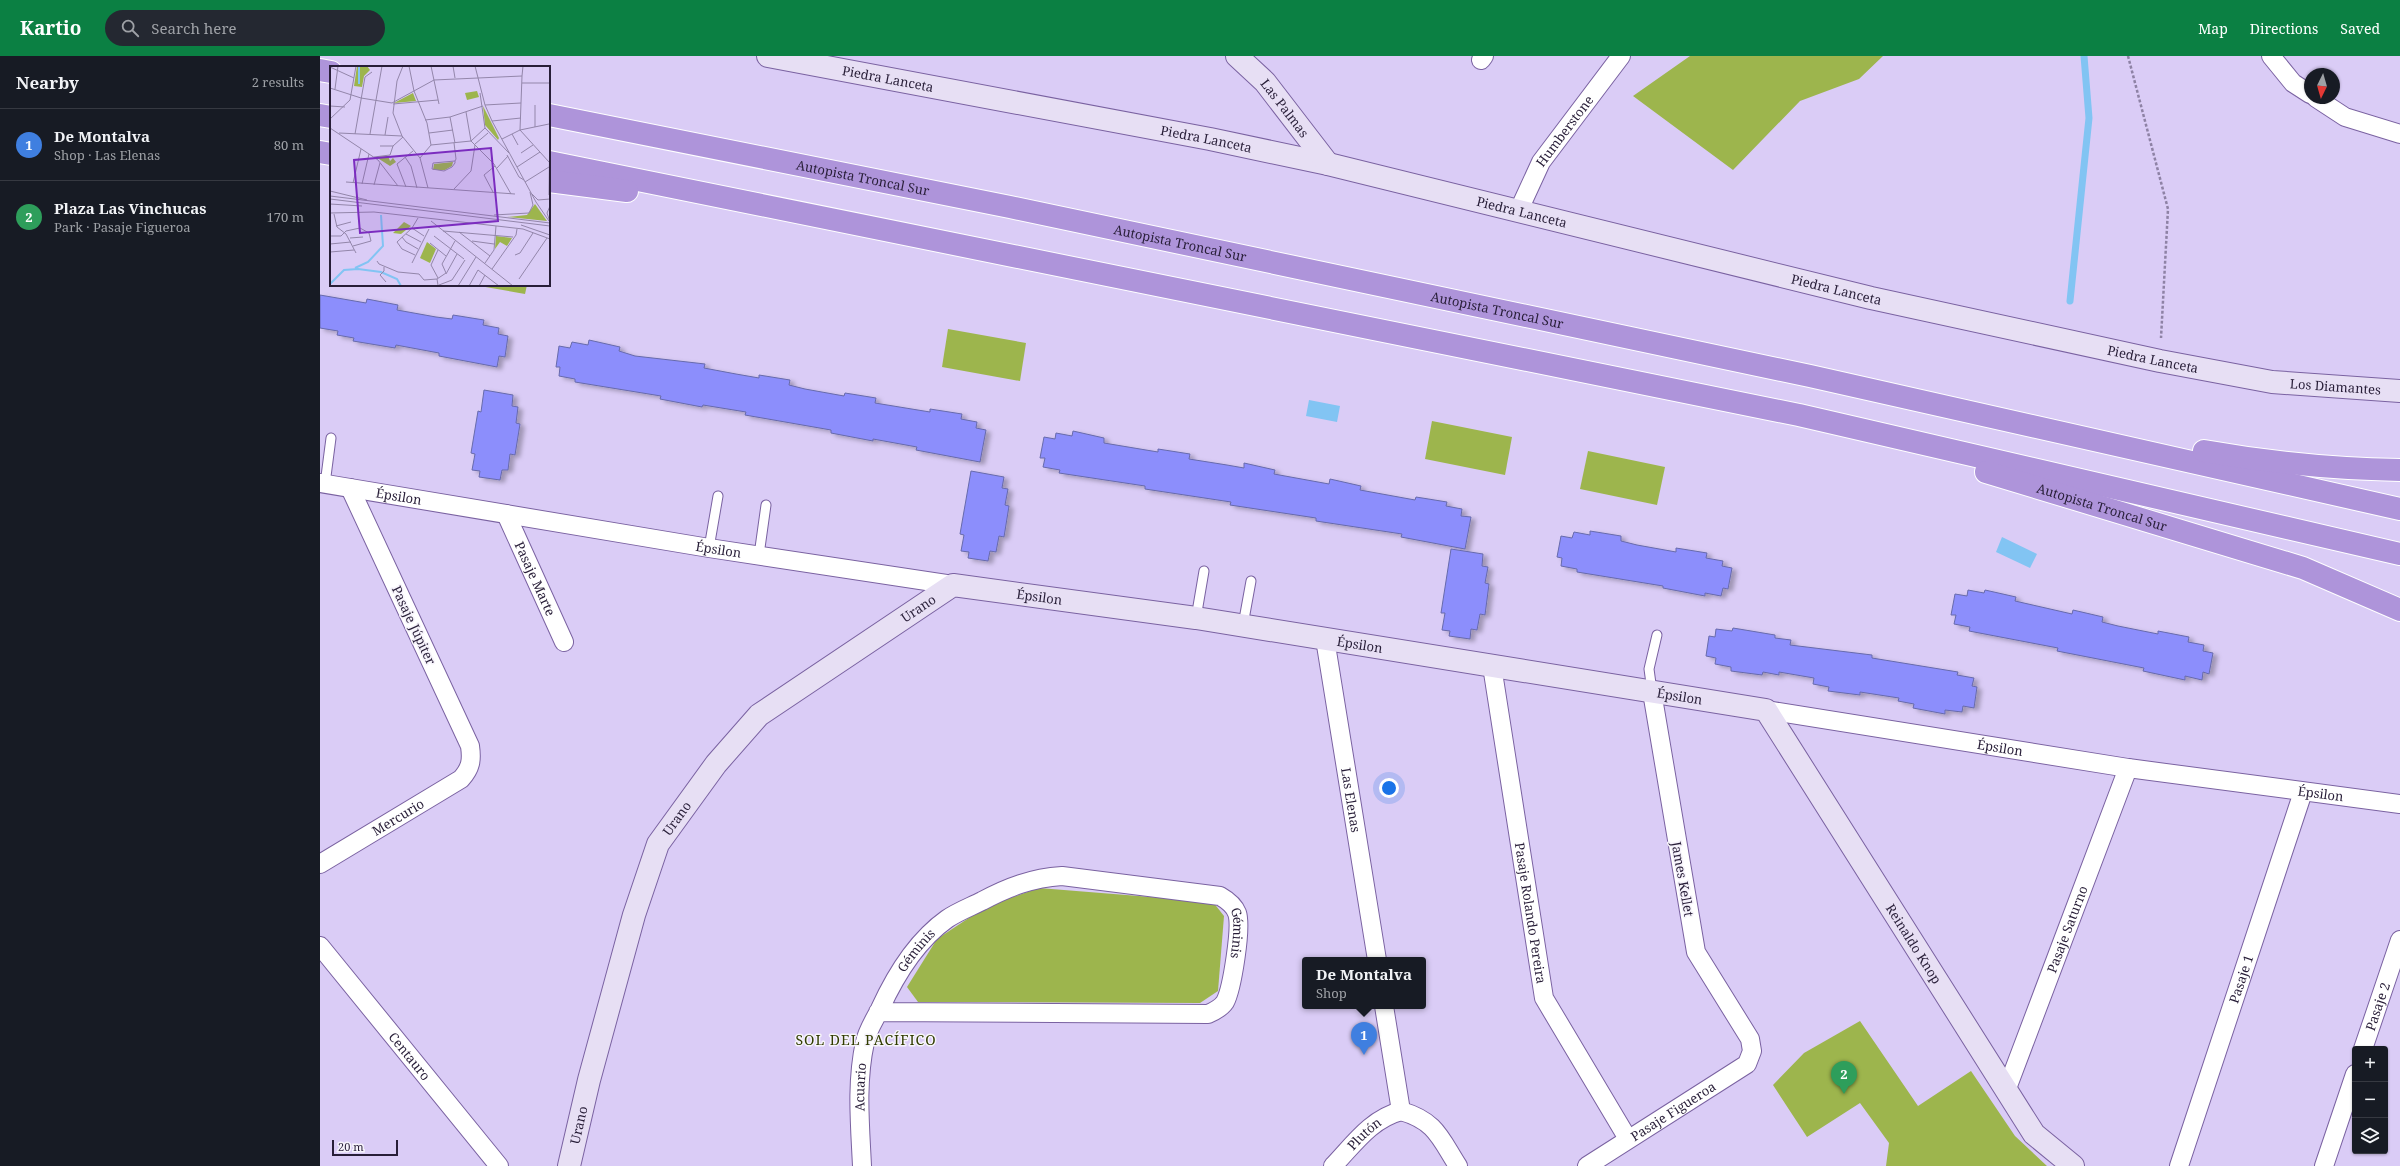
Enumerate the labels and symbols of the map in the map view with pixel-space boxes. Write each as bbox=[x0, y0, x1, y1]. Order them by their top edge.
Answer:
street label: Piedra Lanceta bbox=[841, 61, 935, 96]
inset map bbox=[330, 66, 550, 286]
north arrow bbox=[2304, 68, 2340, 104]
street label: Las Palmas bbox=[1257, 75, 1313, 141]
street label: Humberstone bbox=[1532, 91, 1597, 170]
street label: Piedra Lanceta bbox=[1159, 121, 1254, 157]
street label: Autopista Troncal Sur bbox=[795, 156, 931, 200]
street label: Piedra Lanceta bbox=[1475, 192, 1569, 232]
street label: Autopista Troncal Sur bbox=[1112, 220, 1248, 266]
street label: Piedra Lanceta bbox=[1789, 270, 1883, 309]
street label: Autopista Troncal Sur bbox=[1429, 287, 1565, 333]
street label: Piedra Lanceta bbox=[2106, 341, 2200, 377]
street label: Los Diamantes bbox=[2289, 374, 2382, 399]
street label: Autopista Troncal Sur bbox=[2034, 479, 2169, 535]
street label: Épsilon bbox=[375, 484, 424, 509]
street label: Épsilon bbox=[694, 537, 743, 562]
street label: Pasaje Marte bbox=[511, 539, 560, 619]
street label: Pasaje Júpiter bbox=[388, 583, 440, 667]
street label: Épsilon bbox=[1015, 585, 1064, 609]
street label: Urano bbox=[897, 590, 939, 626]
street label: Épsilon bbox=[1336, 632, 1385, 657]
street label: Épsilon bbox=[1656, 684, 1704, 709]
street label: Épsilon bbox=[1976, 735, 2025, 760]
street label: Las Elenas bbox=[1337, 766, 1365, 834]
your location bbox=[1379, 778, 1399, 798]
street label: Épsilon bbox=[2297, 782, 2345, 806]
street label: Mercurio bbox=[369, 794, 427, 840]
street label: Urano bbox=[658, 797, 695, 839]
street label: James Kellet bbox=[1667, 839, 1699, 918]
street label: Pasaje Rolando Pereira bbox=[1511, 841, 1551, 985]
street label: Pasaje Saturno bbox=[2042, 883, 2092, 975]
street label: Reinaldo Knop bbox=[1882, 900, 1946, 987]
street label: Géminis bbox=[1227, 904, 1247, 960]
street label: Géminis bbox=[893, 924, 939, 975]
street label: Pasaje 1 bbox=[2225, 952, 2257, 1006]
street label: Pasaje 2 bbox=[2361, 980, 2394, 1033]
pin: 1 bbox=[1351, 1022, 1377, 1055]
street label: Centauro bbox=[385, 1028, 435, 1084]
district label: SOL DEL PACÍFICO bbox=[795, 1030, 937, 1049]
pin: 2 bbox=[1831, 1061, 1857, 1094]
street label: Acuario bbox=[850, 1062, 870, 1112]
street label: Pasaje Figueroa bbox=[1627, 1077, 1719, 1145]
street label: Urano bbox=[565, 1104, 592, 1146]
street label: Plutón bbox=[1343, 1113, 1385, 1154]
scale bar bbox=[332, 1138, 398, 1157]

